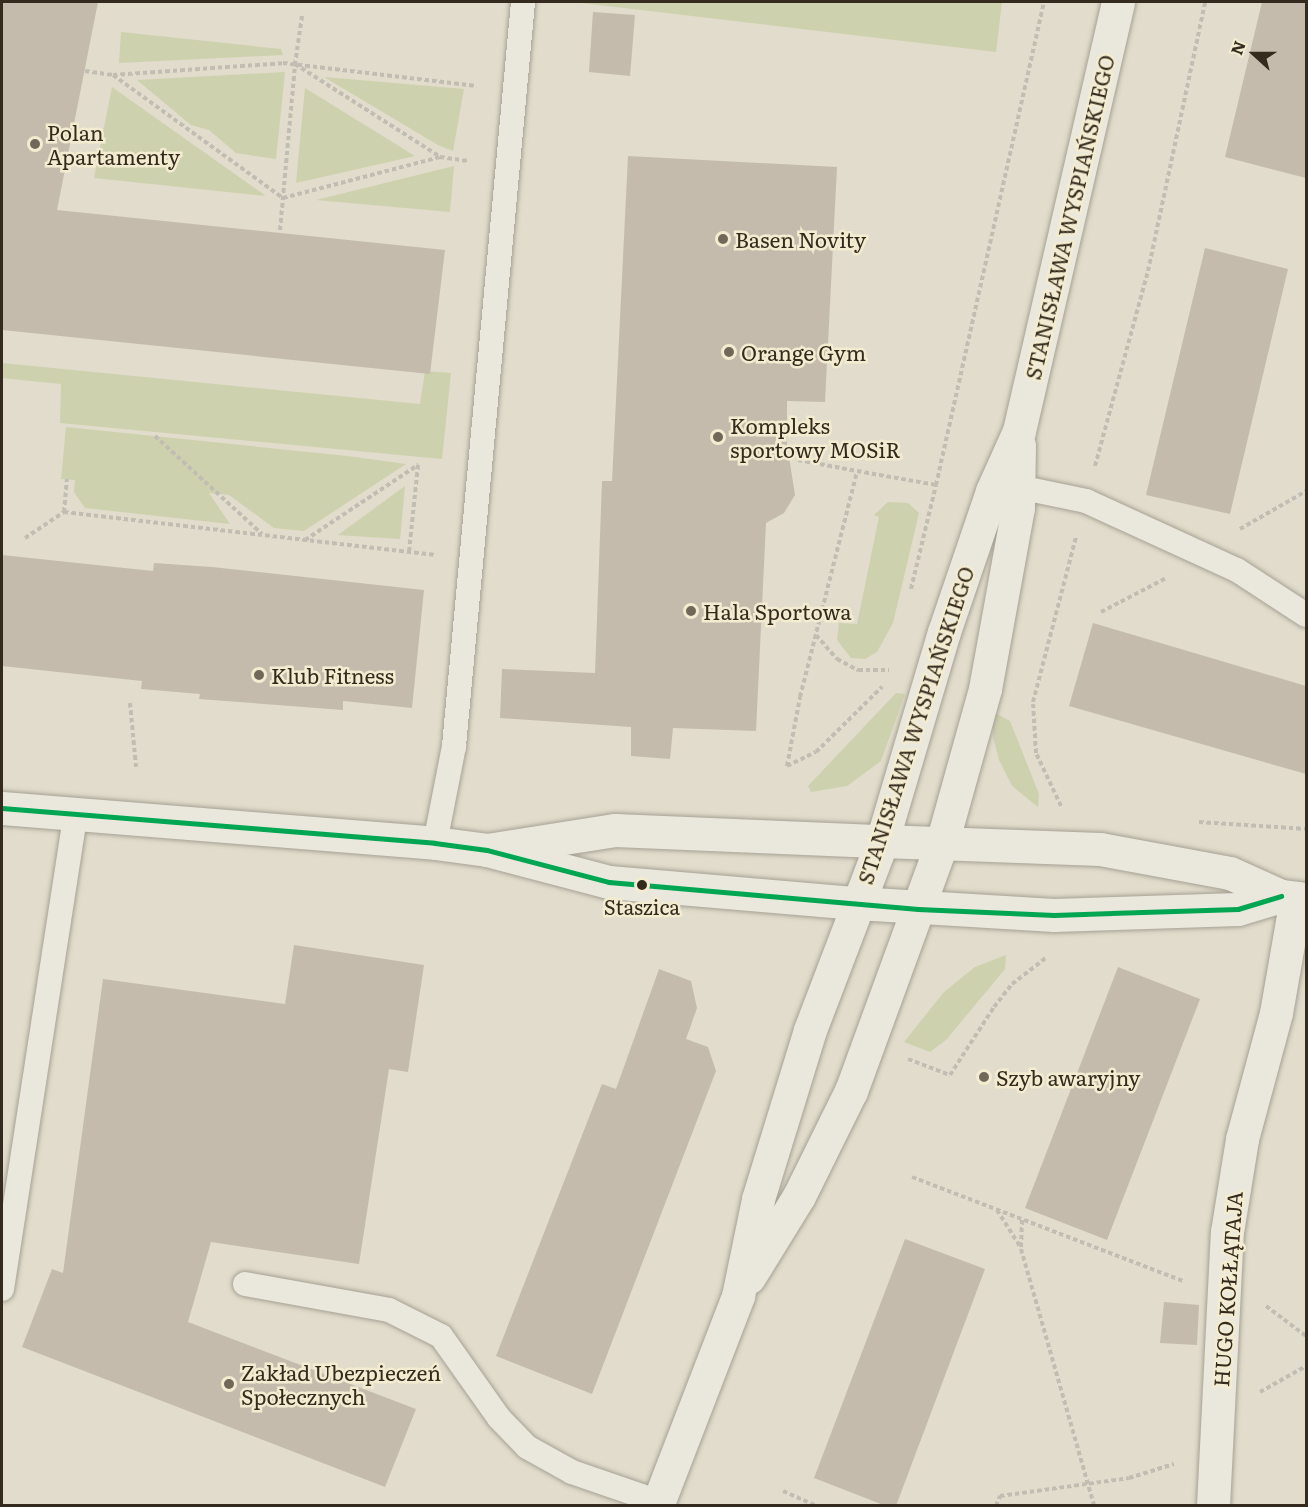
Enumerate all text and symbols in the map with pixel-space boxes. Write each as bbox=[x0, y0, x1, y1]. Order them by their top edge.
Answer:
north arrow bbox=[1224, 24, 1284, 84]
text: N bbox=[1224, 37, 1251, 58]
street label: STANISŁAWA WYSPIAŃSKIEGO bbox=[1019, 52, 1119, 382]
place label: Polan Apartamenty bbox=[47, 119, 180, 169]
marker: Polan Apartamenty bbox=[28, 137, 42, 151]
place label: Basen Novity bbox=[735, 226, 866, 252]
marker: Basen Novity bbox=[716, 232, 730, 246]
place label: Orange Gym bbox=[741, 339, 866, 365]
marker: Orange Gym bbox=[722, 345, 736, 359]
place label: Kompleks sportowy MOSiR bbox=[730, 412, 901, 462]
marker: Kompleks sportowy MOSiR bbox=[711, 430, 725, 444]
street label: STANISŁAWA WYSPIAŃSKIEGO bbox=[852, 563, 978, 887]
place label: Hala Sportowa bbox=[703, 598, 852, 624]
marker: Hala Sportowa bbox=[684, 604, 698, 618]
place label: Klub Fitness bbox=[271, 662, 394, 688]
marker: Klub Fitness bbox=[252, 668, 266, 682]
marker: Staszica bbox=[636, 879, 648, 891]
place label: Staszica bbox=[604, 894, 680, 918]
place label: Szyb awaryjny bbox=[996, 1064, 1140, 1090]
marker: Szyb awaryjny bbox=[977, 1070, 991, 1084]
street label: HUGO KOŁŁĄTAJA bbox=[1208, 1190, 1246, 1388]
place label: Zakład Ubezpieczeń Społecznych bbox=[241, 1359, 441, 1409]
marker: Zakład Ubezpieczeń Społecznych bbox=[222, 1377, 236, 1391]

